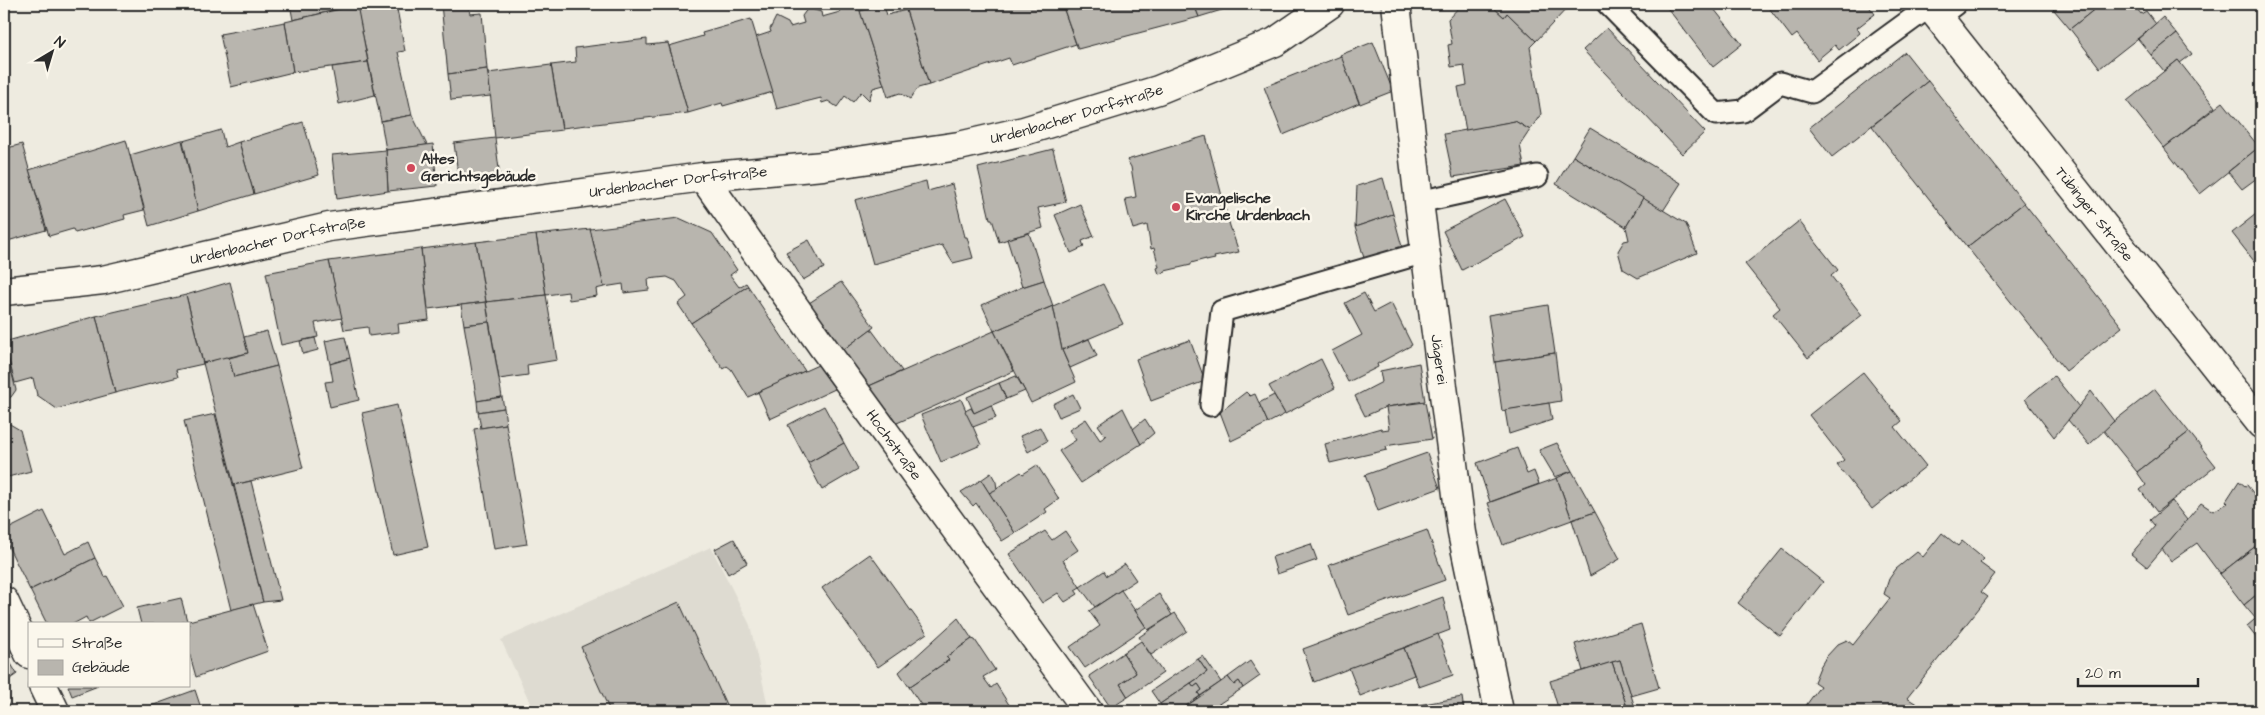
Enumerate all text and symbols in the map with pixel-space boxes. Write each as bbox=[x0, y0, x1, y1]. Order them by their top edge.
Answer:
north arrow bbox=[28, 28, 78, 78]
text: N bbox=[50, 32, 69, 53]
street label: Urdenbacher Dorfstraße bbox=[988, 78, 1166, 149]
place label: Altes Gerichtsgebäude bbox=[421, 149, 536, 189]
street label: Urdenbacher Dorfstraße bbox=[588, 161, 768, 203]
marker: Altes Gerichtsgebäude bbox=[405, 162, 417, 174]
street label: Tübinger Straße bbox=[2050, 162, 2139, 266]
place label: Evangelische Kirche Urdenbach bbox=[1186, 188, 1310, 226]
marker: Evangelische Kirche Urdenbach bbox=[1170, 201, 1182, 213]
street label: Urdenbacher Dorfstraße bbox=[188, 212, 367, 270]
street label: Jägerei bbox=[1426, 333, 1453, 386]
street label: Hochstraße bbox=[861, 405, 927, 484]
legend bbox=[28, 622, 190, 688]
text: Straße bbox=[72, 633, 122, 654]
scale bar bbox=[2078, 655, 2198, 687]
text: Gebäude bbox=[72, 657, 130, 678]
text: 20 m bbox=[2085, 663, 2121, 684]

